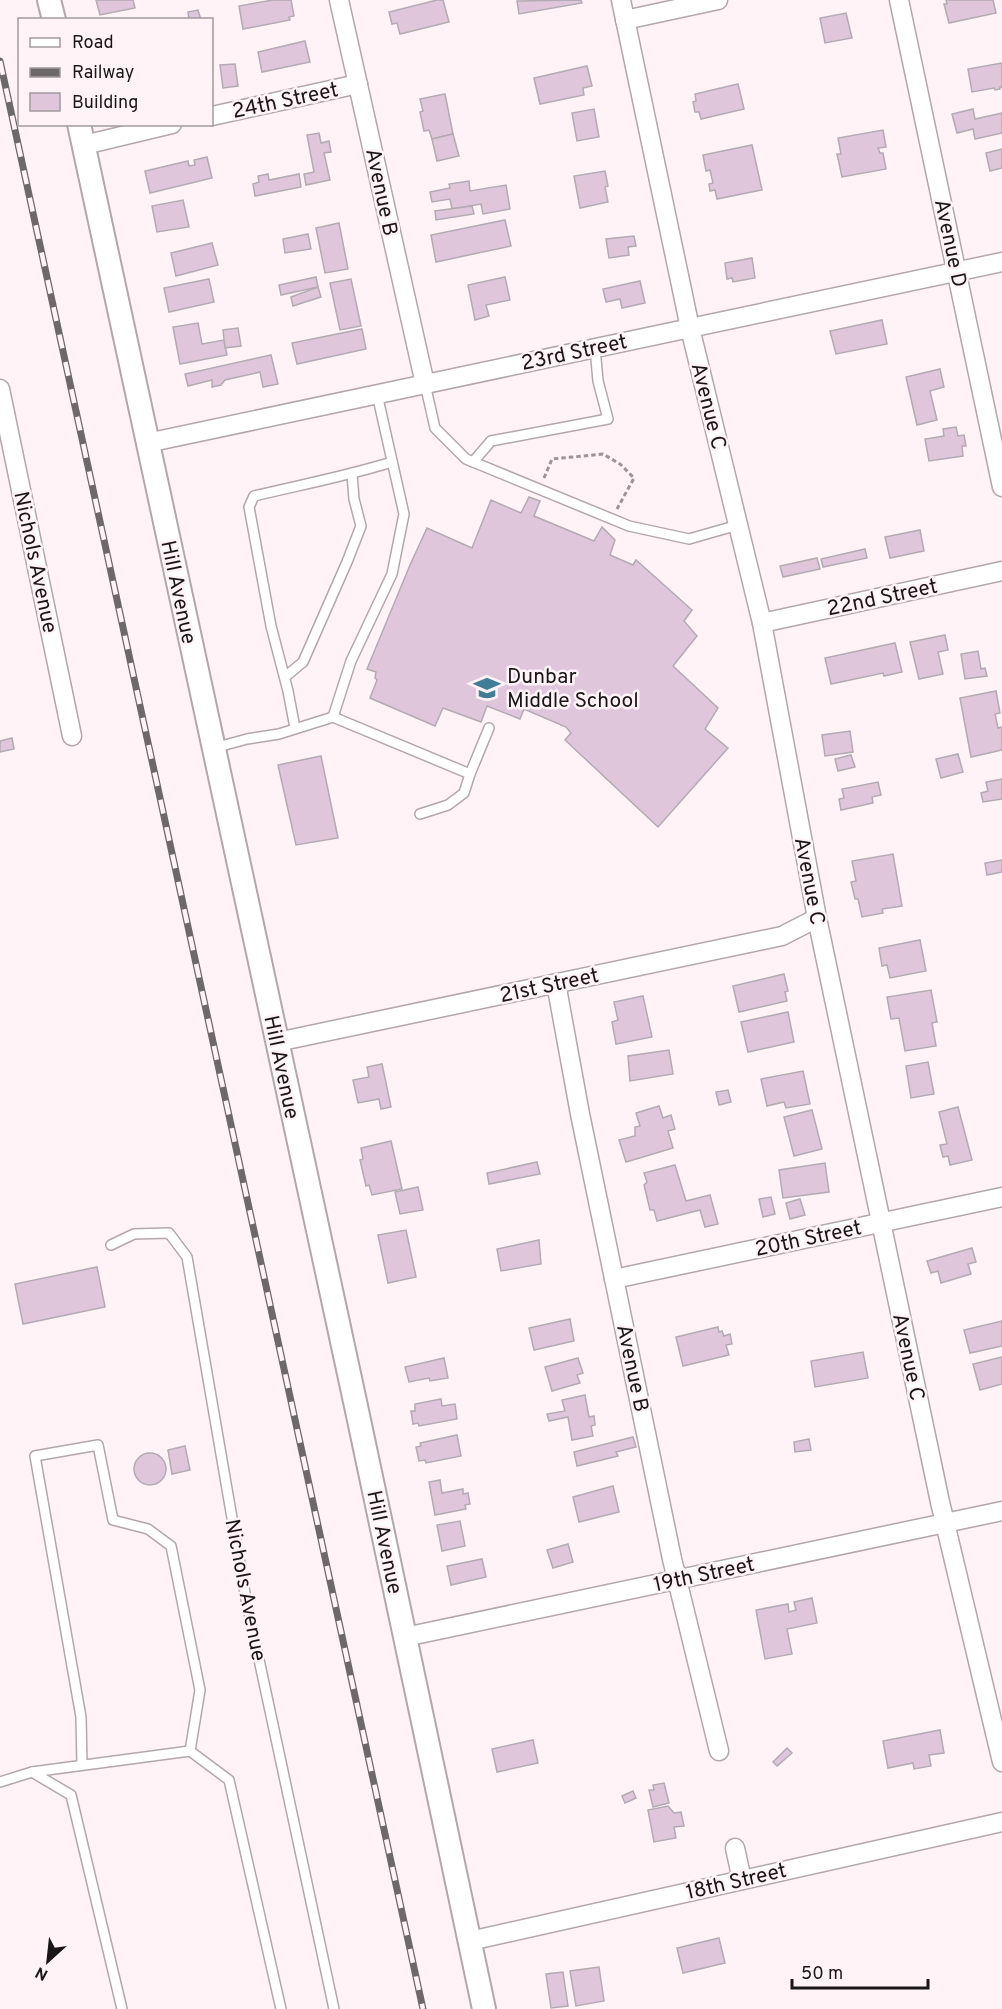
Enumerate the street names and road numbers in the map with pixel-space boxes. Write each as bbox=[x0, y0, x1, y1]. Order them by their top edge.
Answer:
street label: 24th Street bbox=[230, 77, 341, 126]
street label: Avenue B bbox=[358, 146, 403, 239]
street label: Avenue D bbox=[927, 197, 972, 290]
street label: 23rd Street bbox=[519, 329, 630, 378]
street label: Avenue C bbox=[684, 360, 731, 453]
street label: Nichols Avenue bbox=[6, 489, 63, 636]
street label: Hill Avenue bbox=[153, 538, 202, 647]
street label: 22nd Street bbox=[825, 574, 940, 623]
street label: Avenue C bbox=[787, 835, 830, 927]
street label: 21st Street bbox=[497, 963, 601, 1010]
street label: Hill Avenue bbox=[256, 1013, 305, 1122]
street label: 20th Street bbox=[752, 1215, 864, 1264]
street label: Avenue C bbox=[885, 1311, 930, 1404]
street label: Avenue B bbox=[609, 1322, 654, 1415]
street label: Hill Avenue bbox=[359, 1488, 408, 1597]
street label: Nichols Avenue bbox=[218, 1517, 272, 1664]
street label: 19th Street bbox=[651, 1552, 757, 1599]
street label: 18th Street bbox=[683, 1858, 789, 1907]

